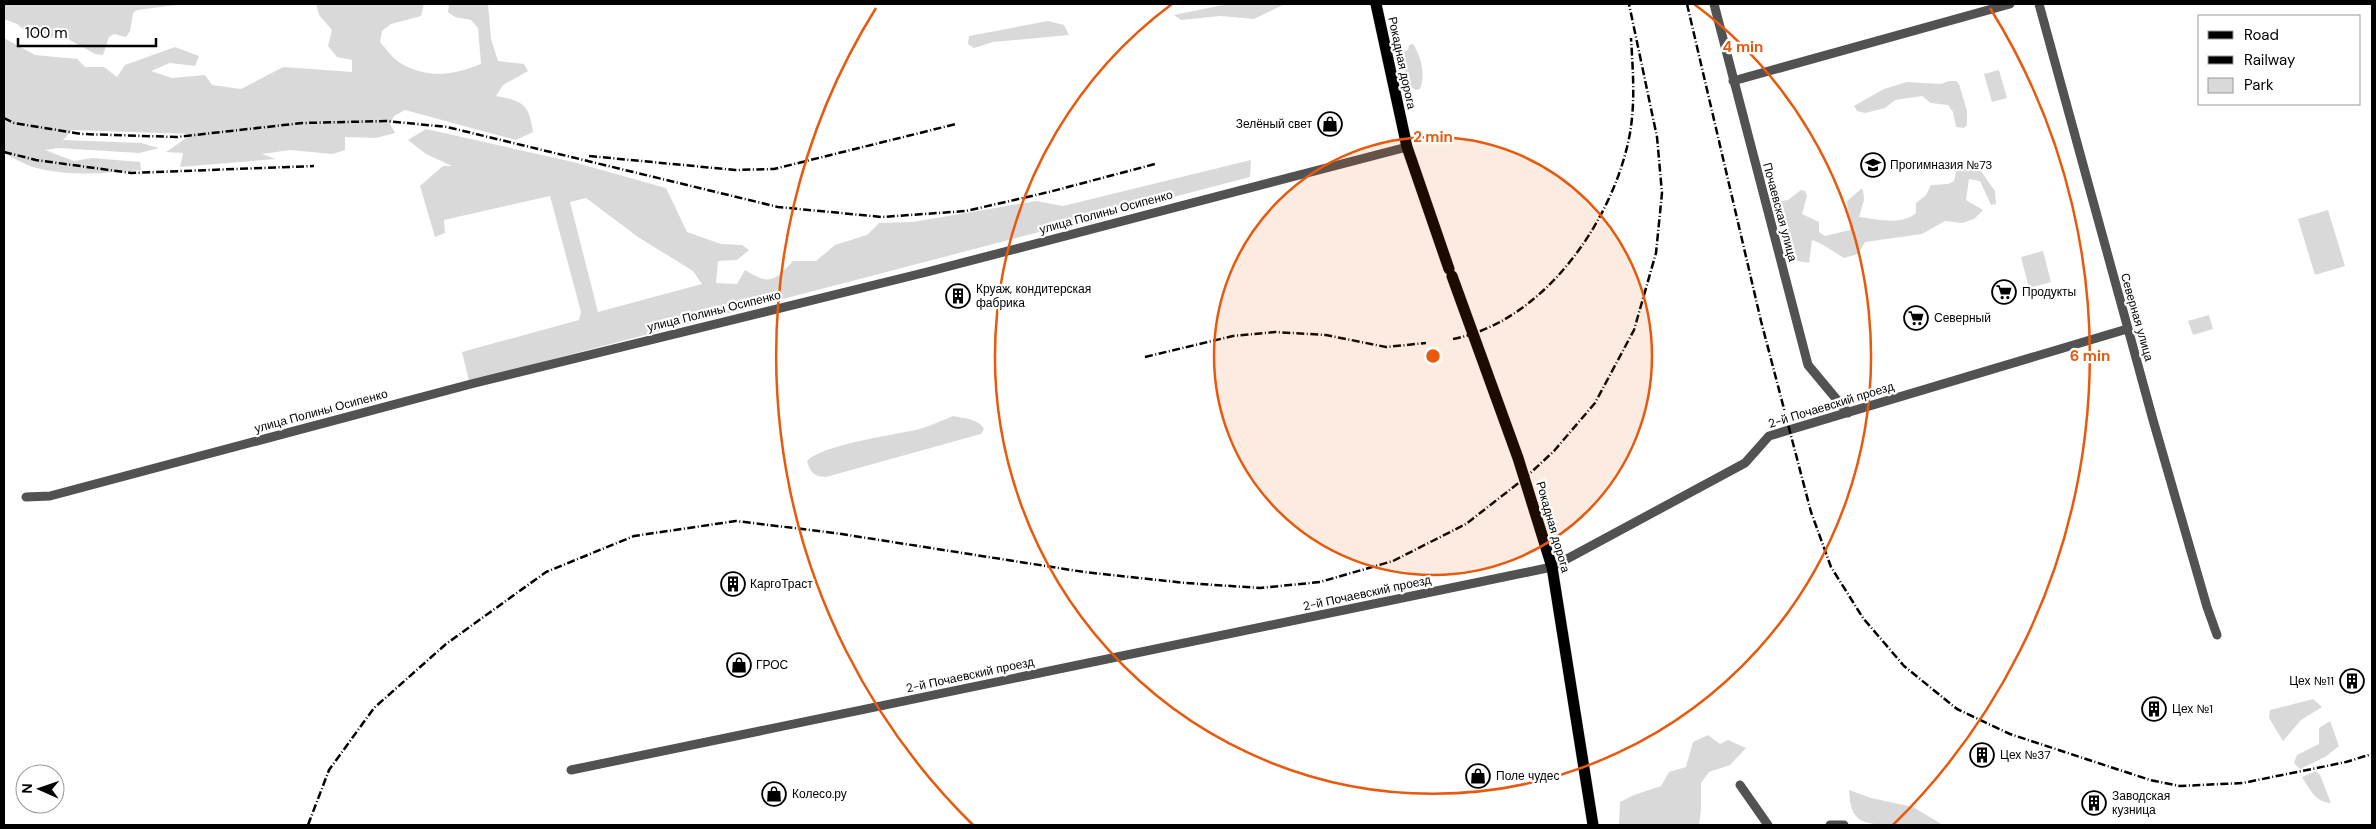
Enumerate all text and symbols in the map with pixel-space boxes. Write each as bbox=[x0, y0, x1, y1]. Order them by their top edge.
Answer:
scale bar bbox=[18, 15, 155, 47]
street label: Рокадная дорога bbox=[1384, 15, 1420, 111]
legend bbox=[2198, 15, 2361, 105]
text: 100 m bbox=[25, 23, 68, 43]
text: Road bbox=[2244, 25, 2279, 45]
text: 4 min bbox=[1723, 37, 1763, 57]
text: Railway bbox=[2244, 50, 2296, 70]
text: Park bbox=[2244, 75, 2274, 95]
shop icon: Зелёный свет bbox=[1317, 111, 1343, 137]
place label: Зелёный свет bbox=[1236, 116, 1313, 132]
text: 2 min bbox=[1413, 127, 1453, 147]
school or university icon: Прогимназия №73 bbox=[1860, 152, 1886, 178]
place label: Прогимназия №73 bbox=[1890, 157, 1992, 173]
street label: Почаевская улица bbox=[1759, 161, 1801, 264]
street label: улица Полины Осипенко bbox=[1038, 186, 1175, 237]
street label: Северная улица bbox=[2117, 271, 2157, 363]
supermarket icon: Продукты bbox=[1991, 279, 2017, 305]
place label: Круаж, кондитерская фабрика bbox=[976, 281, 1091, 311]
building icon: Круаж, кондитерская фабрика bbox=[945, 283, 971, 309]
place label: Продукты bbox=[2022, 284, 2076, 300]
street label: улица Полины Осипенко bbox=[645, 287, 783, 335]
supermarket icon: Северный bbox=[1903, 305, 1929, 331]
place label: Северный bbox=[1934, 310, 1991, 326]
text: 6 min bbox=[2070, 346, 2110, 366]
centre of rings bbox=[1424, 347, 1442, 365]
street label: 2-й Почаевский проезд bbox=[1766, 378, 1896, 432]
street label: улица Полины Осипенко bbox=[253, 385, 390, 436]
street label: Рокадная дорога bbox=[1532, 480, 1574, 575]
building icon: КаргоТраст bbox=[720, 571, 746, 597]
street label: 2-й Почаевский проезд bbox=[1301, 572, 1433, 614]
place label: КаргоТраст bbox=[750, 576, 813, 592]
shop icon: ГРОС bbox=[726, 652, 752, 678]
street label: 2-й Почаевский проезд bbox=[904, 654, 1036, 696]
place label: ГРОС bbox=[756, 657, 789, 673]
building icon: Цех №11 bbox=[2339, 668, 2365, 694]
place label: Цех №11 bbox=[2289, 673, 2334, 689]
building icon: Цех №1 bbox=[2141, 696, 2167, 722]
place label: Цех №1 bbox=[2172, 701, 2213, 717]
building icon: Цех №37 bbox=[1969, 742, 1995, 768]
place label: Цех №37 bbox=[2000, 747, 2051, 763]
shop icon: Поле чудес bbox=[1465, 763, 1491, 789]
north arrow bbox=[15, 764, 65, 814]
place label: Поле чудес bbox=[1496, 768, 1559, 784]
shop icon: Колесо.ру bbox=[761, 781, 787, 807]
text: N bbox=[18, 783, 36, 794]
place label: Колесо.ру bbox=[792, 786, 847, 802]
place label: Заводская кузница bbox=[2112, 788, 2170, 818]
building icon: Заводская кузница bbox=[2081, 790, 2107, 816]

